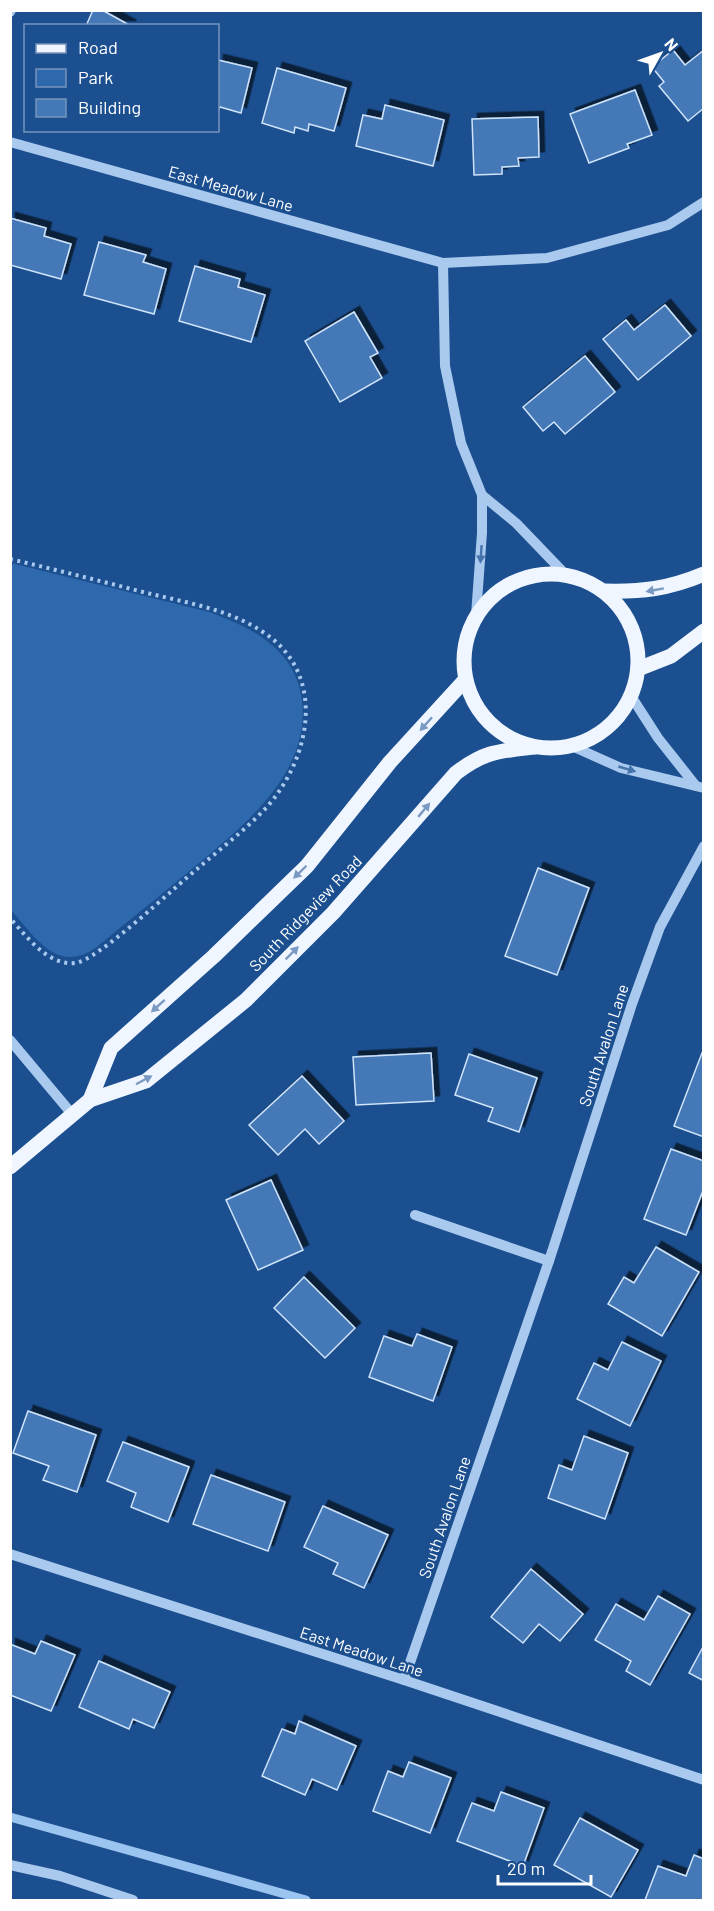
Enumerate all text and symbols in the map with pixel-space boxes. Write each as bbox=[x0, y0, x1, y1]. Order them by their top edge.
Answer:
legend bbox=[24, 24, 219, 132]
north arrow bbox=[630, 24, 690, 84]
text: N bbox=[661, 34, 683, 54]
text: Road bbox=[78, 36, 118, 58]
text: Park bbox=[78, 66, 113, 88]
text: Building bbox=[78, 96, 141, 118]
street label: East Meadow Lane bbox=[166, 161, 296, 215]
one-way arrow bbox=[476, 544, 485, 563]
one-way arrow bbox=[645, 585, 664, 594]
one-way arrow bbox=[420, 716, 433, 731]
one-way arrow bbox=[618, 765, 636, 775]
one-way arrow bbox=[417, 803, 430, 818]
street label: South Ridgeview Road bbox=[245, 851, 365, 975]
one-way arrow bbox=[293, 865, 307, 879]
one-way arrow bbox=[285, 947, 299, 961]
street label: South Avalon Lane bbox=[574, 981, 632, 1109]
one-way arrow bbox=[151, 999, 166, 1012]
one-way arrow bbox=[135, 1075, 153, 1085]
street label: South Avalon Lane bbox=[414, 1454, 474, 1580]
street label: East Meadow Lane bbox=[298, 1622, 426, 1680]
scale bar bbox=[498, 1848, 591, 1886]
text: 20 m bbox=[507, 1857, 545, 1879]

